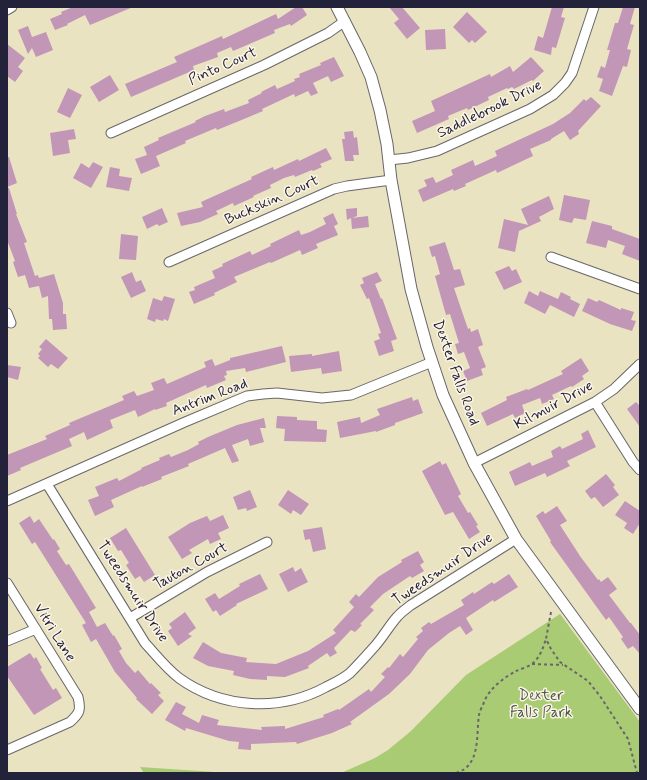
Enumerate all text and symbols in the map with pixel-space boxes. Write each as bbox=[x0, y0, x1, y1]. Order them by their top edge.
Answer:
street label: Pinto Court bbox=[186, 44, 260, 90]
street label: Saddlebrook Drive bbox=[435, 77, 545, 143]
street label: Buckskin Court bbox=[222, 172, 322, 230]
street label: Dexter Falls Road bbox=[428, 318, 482, 428]
street label: Antrim Road bbox=[170, 375, 250, 421]
street label: Kilmuir Drive bbox=[511, 378, 597, 434]
street label: Tweedsmuir Drive bbox=[389, 530, 497, 610]
street label: Tweedsmuir Drive bbox=[92, 538, 172, 646]
street label: Tauton Court bbox=[151, 539, 231, 595]
street label: Vitri Lane bbox=[29, 600, 79, 666]
park label: Dexter Falls Park bbox=[510, 688, 572, 723]

